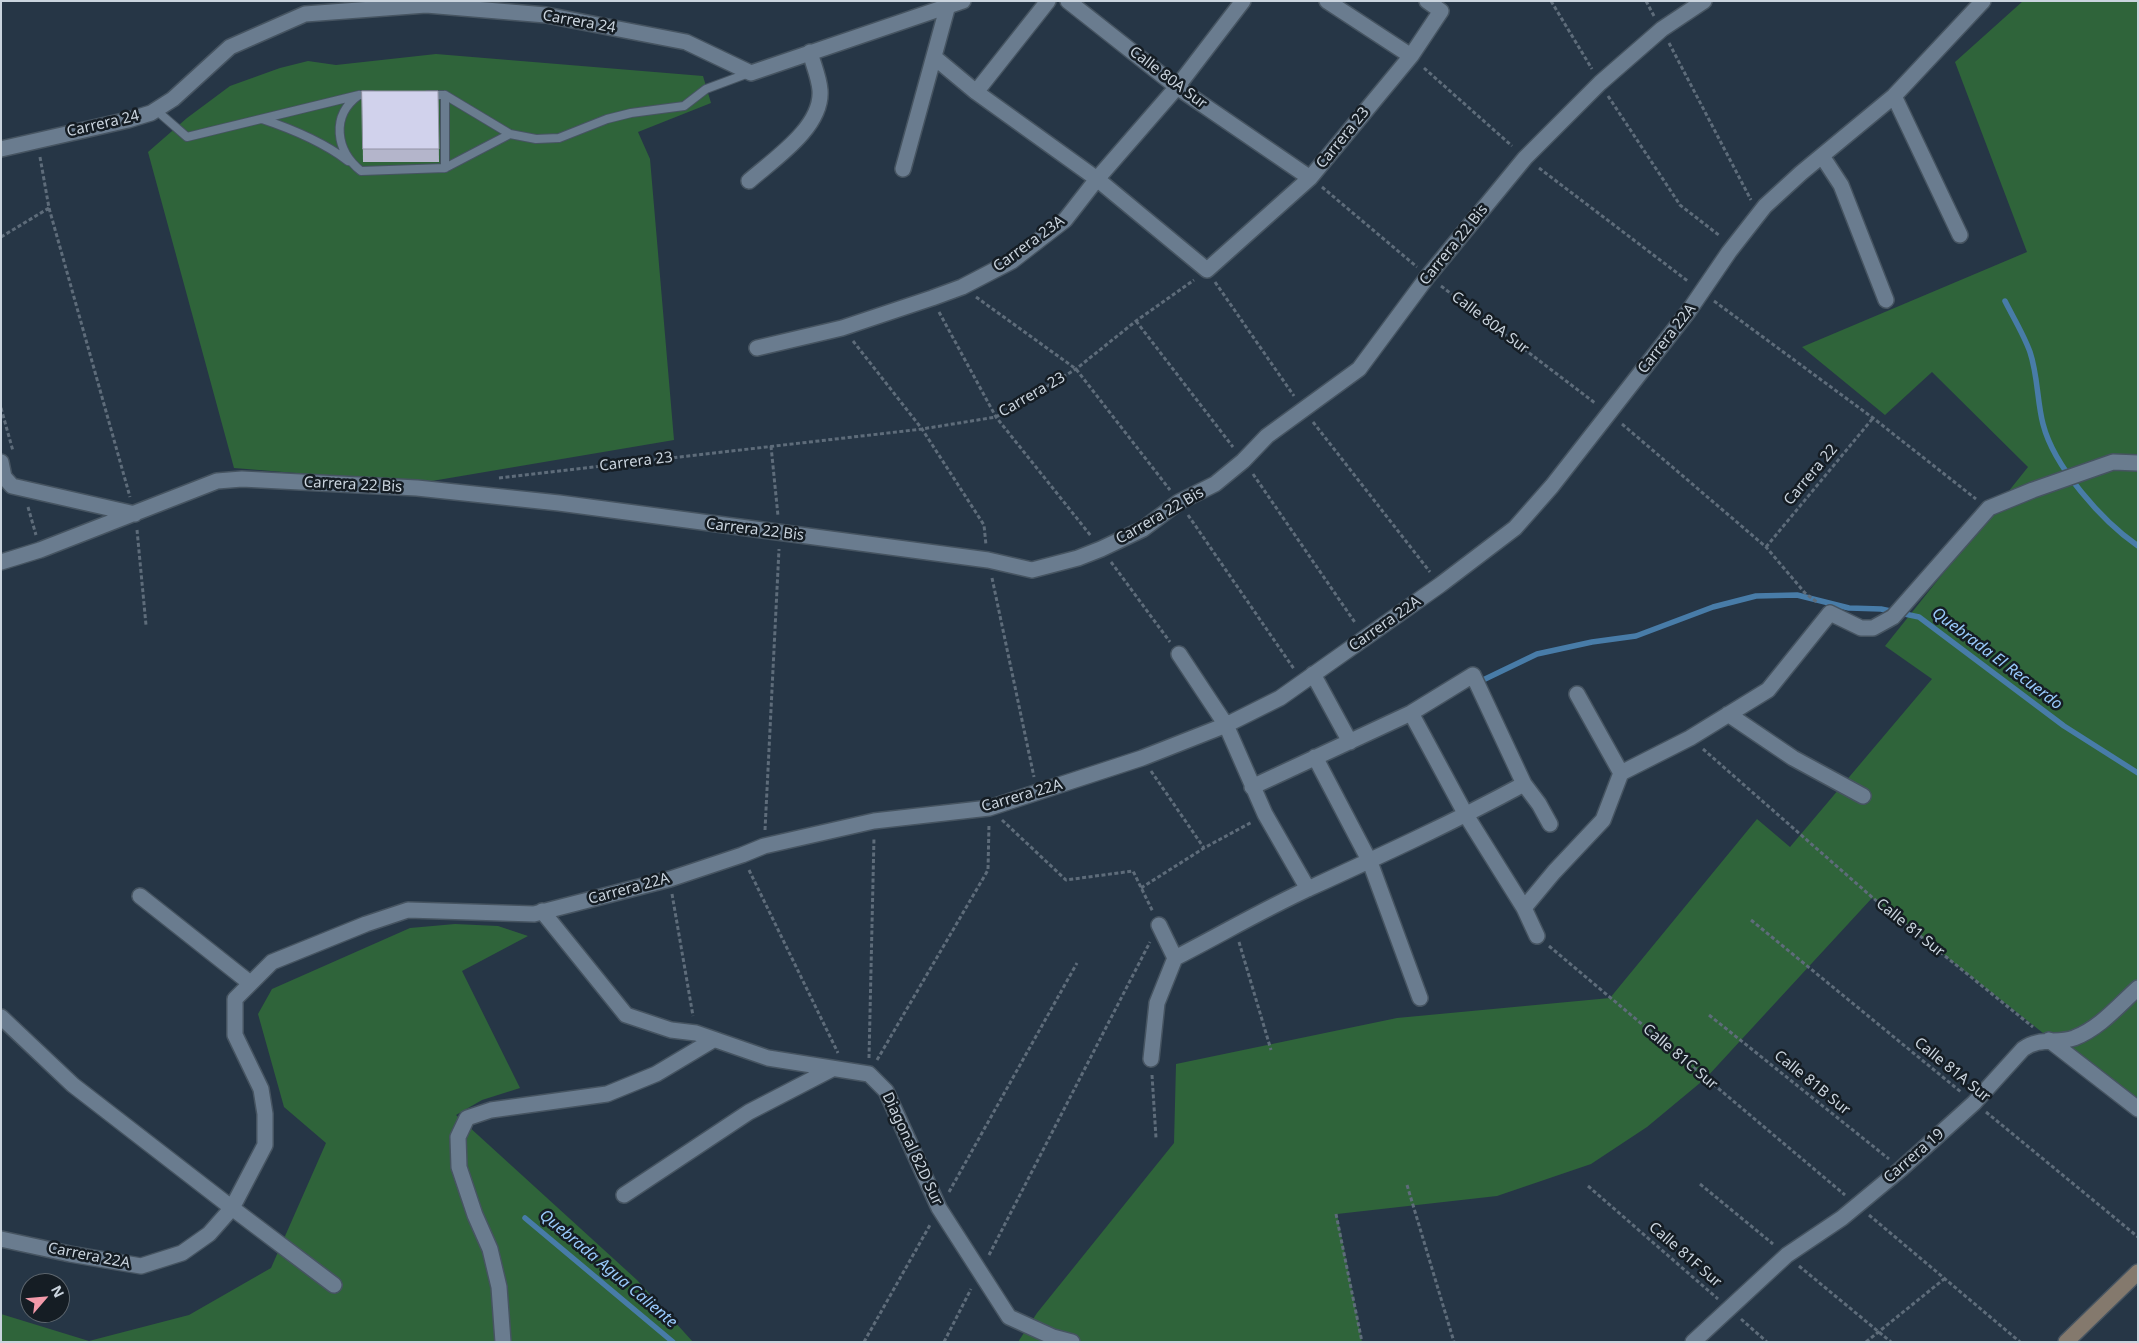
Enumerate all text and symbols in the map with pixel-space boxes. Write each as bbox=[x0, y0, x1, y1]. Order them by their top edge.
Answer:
street label: Carrera 24 bbox=[541, 7, 617, 37]
street label: Calle 80A Sur bbox=[1126, 43, 1210, 113]
street label: Carrera 23 bbox=[1313, 104, 1373, 172]
street label: Carrera 24 bbox=[65, 107, 141, 141]
street label: Carrera 22 Bis bbox=[1416, 201, 1492, 289]
street label: Carrera 23A bbox=[990, 212, 1068, 276]
street label: Calle 80A Sur bbox=[1448, 288, 1532, 358]
street label: Carrera 22A bbox=[1634, 301, 1700, 377]
street label: Carrera 23 bbox=[996, 369, 1068, 421]
street label: Carrera 22 bbox=[1780, 441, 1842, 509]
street label: Carrera 23 bbox=[598, 449, 674, 475]
street label: Carrera 22 Bis bbox=[303, 473, 403, 497]
street label: Carrera 22 Bis bbox=[1113, 484, 1207, 548]
street label: Carrera 22 Bis bbox=[705, 515, 805, 545]
street label: Carrera 22A bbox=[1346, 593, 1424, 655]
water label: Quebrada El Recuerdo bbox=[1928, 604, 2066, 714]
street label: Carrera 22A bbox=[979, 776, 1065, 816]
street label: Carrera 22A bbox=[586, 870, 672, 908]
street label: Calle 81 Sur bbox=[1872, 895, 1948, 961]
street label: Calle 81C Sur bbox=[1639, 1020, 1721, 1094]
street label: Calle 81A Sur bbox=[1910, 1034, 1994, 1106]
street label: Calle 81B Sur bbox=[1770, 1047, 1854, 1119]
street label: Diagonal 82D Sur bbox=[878, 1090, 946, 1208]
street label: Carrera 19 bbox=[1880, 1125, 1948, 1187]
water label: Quebrada Agua Caliente bbox=[535, 1206, 681, 1332]
street label: Calle 81F Sur bbox=[1645, 1219, 1725, 1291]
street label: Carrera 22A bbox=[46, 1239, 132, 1273]
north arrow bbox=[20, 1273, 70, 1323]
text: N bbox=[47, 1282, 69, 1301]

